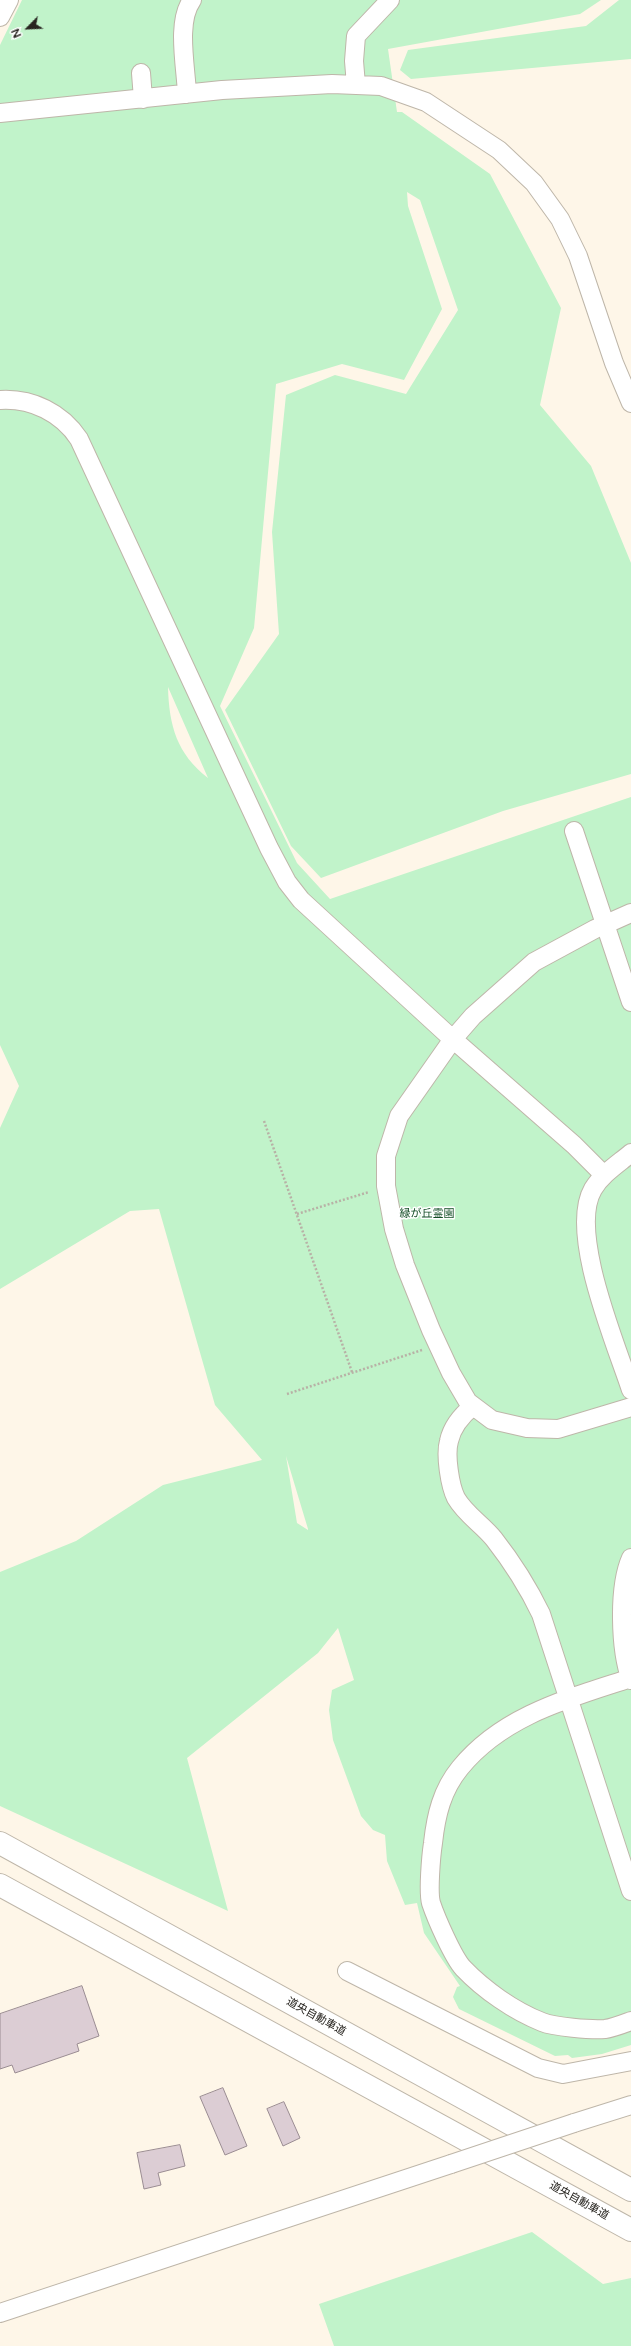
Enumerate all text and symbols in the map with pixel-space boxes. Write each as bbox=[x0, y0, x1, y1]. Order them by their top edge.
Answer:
north arrow bbox=[8, 8, 48, 48]
text: N bbox=[9, 26, 24, 40]
park label: 緑が丘霊園 bbox=[400, 1207, 454, 1221]
street label: 道央自動車道 bbox=[284, 1995, 348, 2039]
street label: 道央自動車道 bbox=[547, 2179, 611, 2223]

